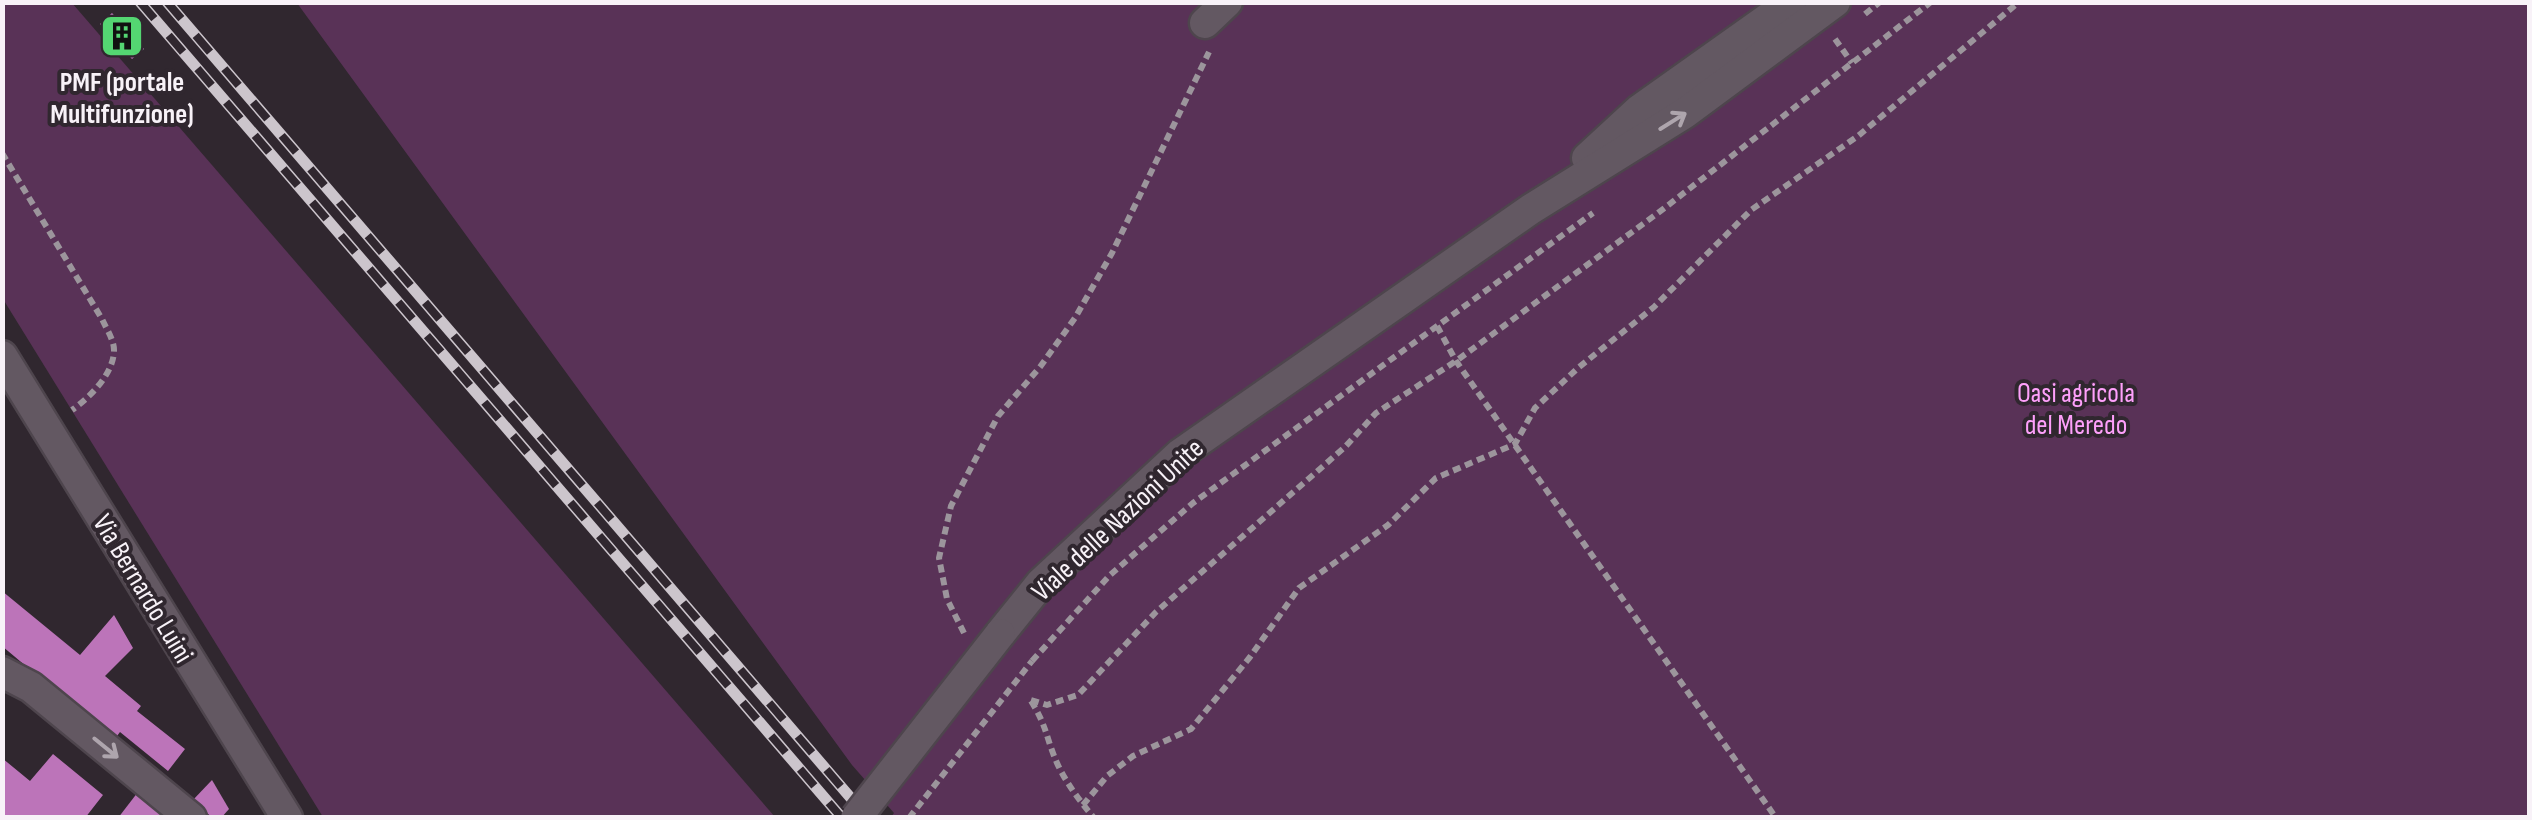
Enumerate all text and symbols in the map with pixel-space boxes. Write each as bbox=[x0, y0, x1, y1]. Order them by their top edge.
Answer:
building icon: PMF (portale Multifunzione) bbox=[99, 13, 145, 59]
place label: PMF (portale Multifunzione) bbox=[50, 66, 194, 131]
one-way arrow bbox=[1658, 110, 1687, 131]
park label: Oasi agricola del Meredo bbox=[2017, 377, 2135, 442]
street label: Viale delle Nazioni Unite bbox=[1025, 432, 1211, 608]
street label: Via Bernardo Luini bbox=[85, 509, 200, 669]
one-way arrow bbox=[93, 737, 119, 759]

